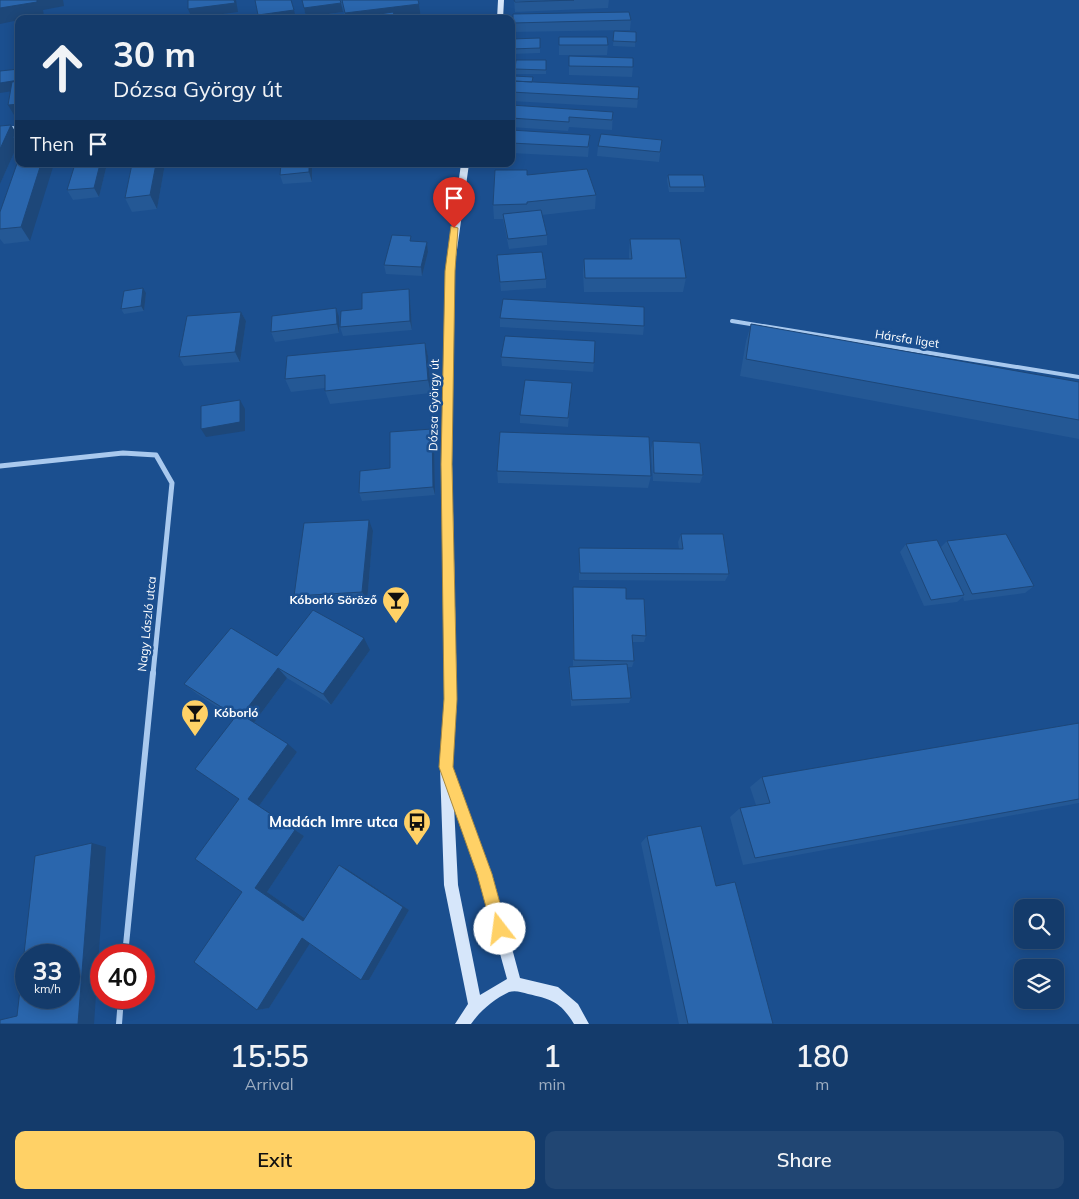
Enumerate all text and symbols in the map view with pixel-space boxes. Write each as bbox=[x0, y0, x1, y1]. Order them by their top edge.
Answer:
text: 30 m bbox=[113, 32, 196, 76]
icon: ahead bbox=[30, 35, 95, 100]
text: Dózsa György út bbox=[113, 75, 282, 103]
icon: arrive bbox=[84, 130, 112, 158]
text: Then bbox=[30, 132, 74, 156]
pin bbox=[433, 177, 475, 228]
icon: arrive bbox=[440, 184, 468, 212]
street label: Hársfa liget bbox=[874, 326, 940, 351]
street label: Dózsa György út bbox=[425, 359, 442, 451]
street label: Nagy László utca bbox=[134, 576, 159, 672]
bar icon: Kóborló Söröző bbox=[381, 585, 411, 624]
place label: Kóborló Söröző bbox=[290, 592, 377, 607]
bar icon: Kóborló bbox=[180, 698, 210, 737]
place label: Kóborló bbox=[214, 705, 258, 720]
bus stop icon: Madách Imre utca bbox=[402, 807, 432, 846]
place label: Madách Imre utca bbox=[269, 812, 398, 831]
map controls bbox=[1014, 899, 1064, 1009]
button: search bbox=[1014, 899, 1064, 949]
position arrow bbox=[473, 902, 525, 954]
speed limit sign: 40 bbox=[90, 944, 155, 1009]
text: 33 bbox=[32, 955, 63, 986]
button: layers bbox=[1014, 959, 1064, 1009]
text: km/h bbox=[34, 981, 61, 996]
text: 15:55 bbox=[230, 1037, 309, 1075]
text: 1 bbox=[543, 1037, 561, 1075]
text: 180 bbox=[795, 1037, 849, 1075]
text: Arrival bbox=[245, 1074, 294, 1094]
text: min bbox=[538, 1074, 566, 1094]
text: m bbox=[815, 1074, 829, 1094]
button: Exit bbox=[15, 1131, 535, 1189]
button: Share bbox=[545, 1131, 1064, 1189]

